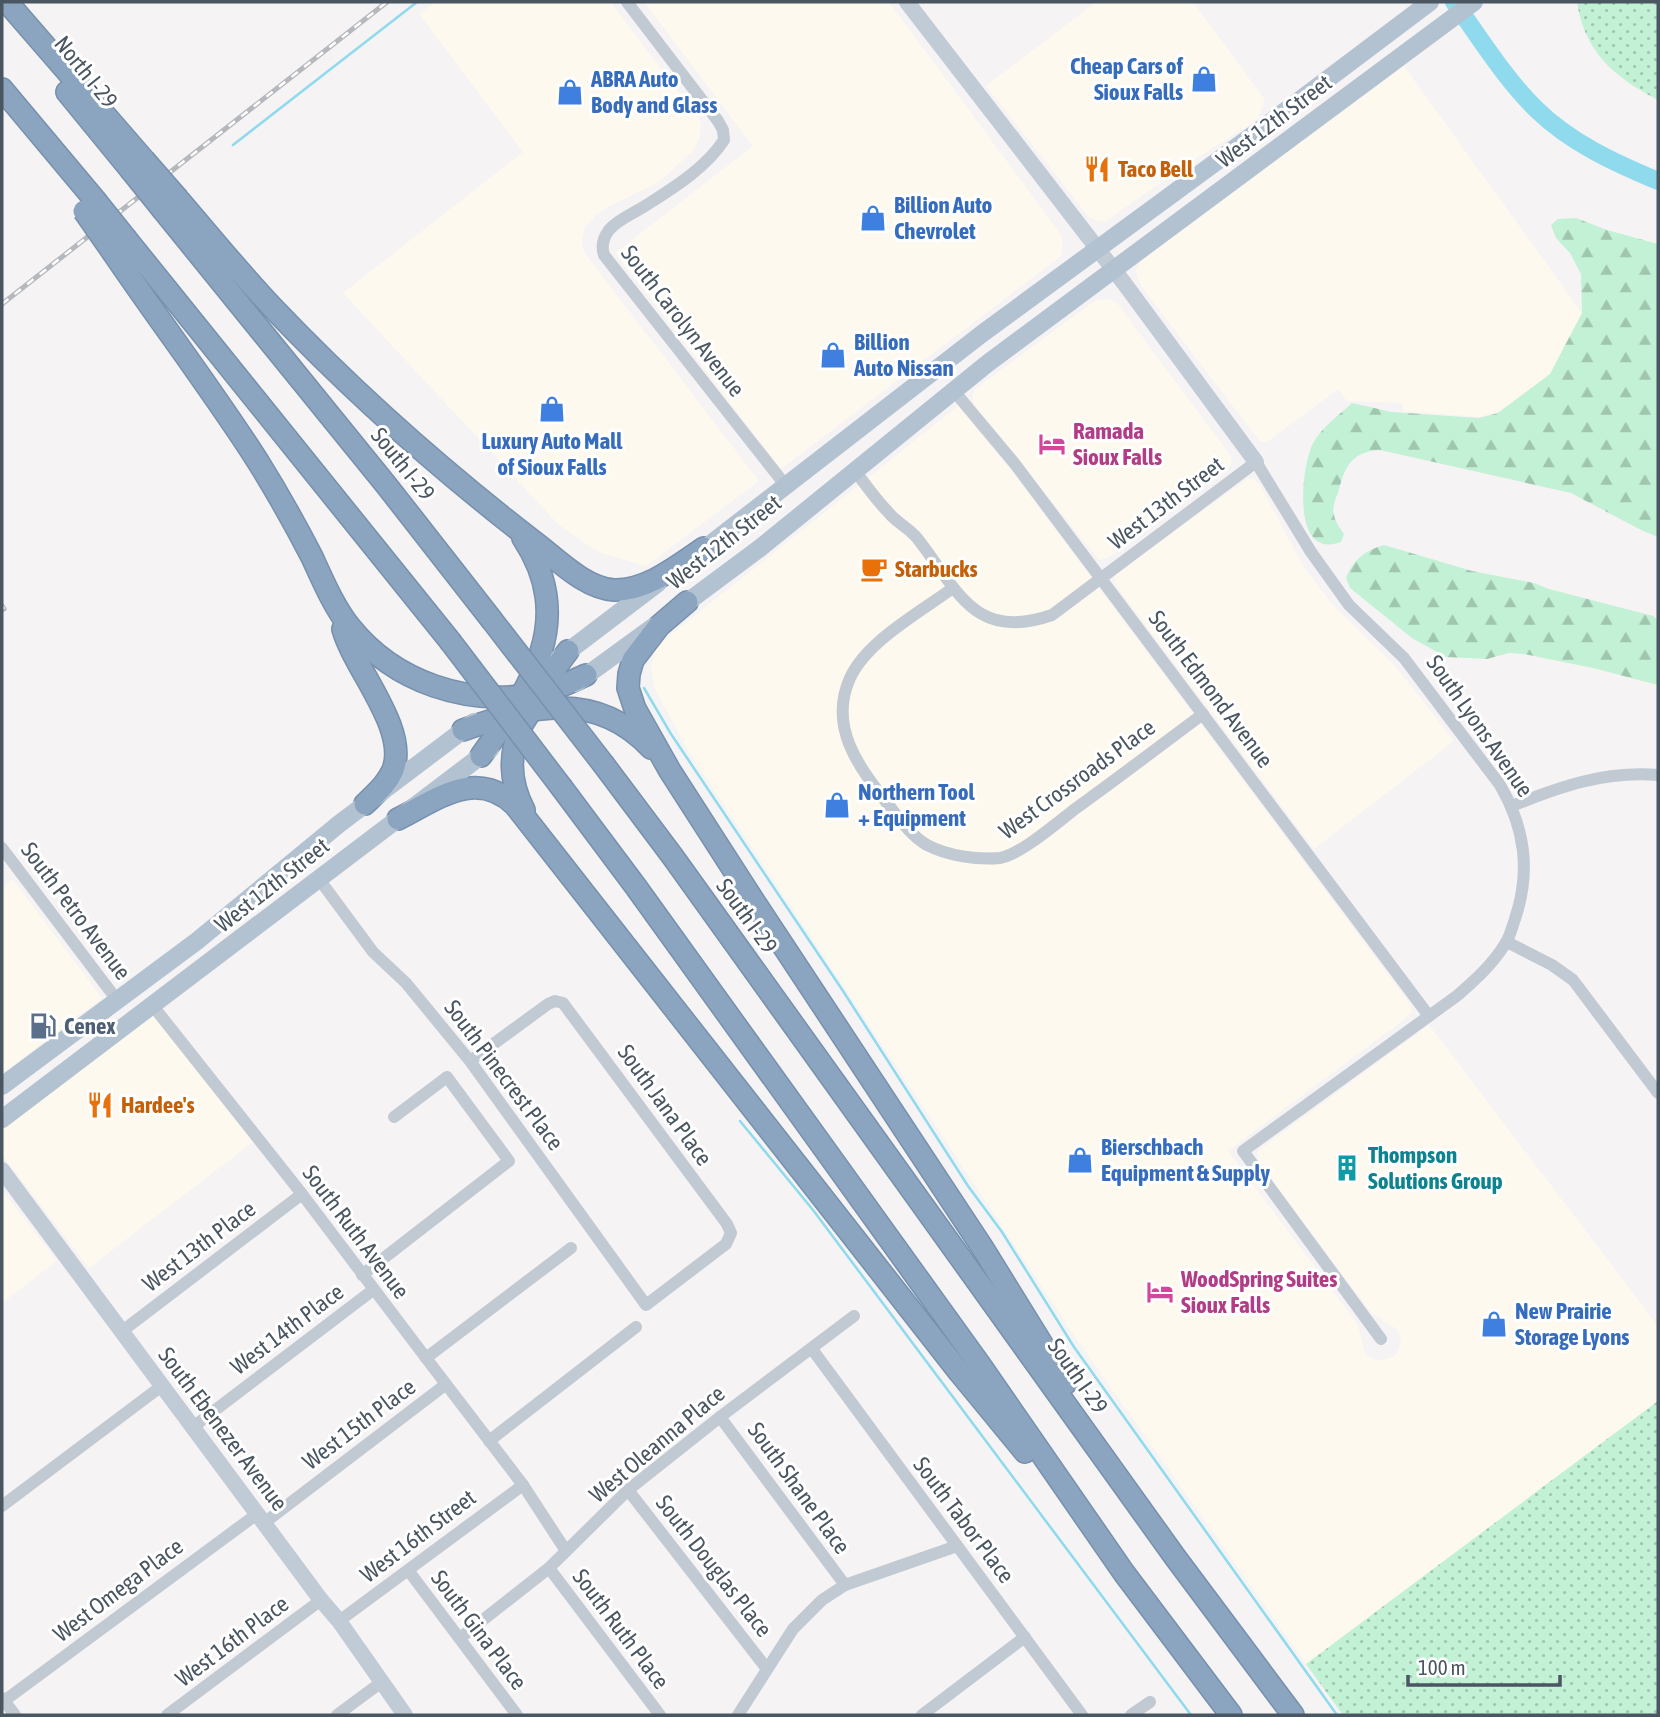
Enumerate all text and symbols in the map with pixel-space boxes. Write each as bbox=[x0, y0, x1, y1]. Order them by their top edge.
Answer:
street label: North I-29 bbox=[49, 31, 123, 113]
place label: Cheap Cars of Sioux Falls bbox=[1070, 53, 1184, 105]
shop icon: Cheap Cars of Sioux Falls bbox=[1189, 64, 1219, 94]
place label: ABRA Auto Body and Glass bbox=[590, 66, 717, 118]
street label: West 12th Street bbox=[1211, 69, 1337, 173]
shop icon: ABRA Auto Body and Glass bbox=[555, 77, 585, 107]
restaurant icon: Taco Bell bbox=[1082, 154, 1112, 184]
place label: Taco Bell bbox=[1118, 156, 1194, 182]
place label: Billion Auto Chevrolet bbox=[894, 192, 993, 244]
shop icon: Billion Auto Chevrolet bbox=[858, 203, 888, 233]
street label: South Carolyn Avenue bbox=[616, 240, 750, 402]
place label: Billion Auto Nissan bbox=[853, 329, 954, 381]
shop icon: Billion Auto Nissan bbox=[818, 340, 848, 370]
shop icon: Luxury Auto Mall of Sioux Falls bbox=[537, 394, 567, 424]
place label: Ramada Sioux Falls bbox=[1073, 418, 1162, 470]
street label: South I-29 bbox=[366, 422, 440, 506]
place label: Luxury Auto Mall of Sioux Falls bbox=[482, 428, 623, 480]
hotel icon: Ramada Sioux Falls bbox=[1037, 429, 1067, 459]
street label: West 13th Street bbox=[1103, 451, 1229, 555]
street label: West 12th Street bbox=[662, 489, 786, 595]
cafe icon: Starbucks bbox=[859, 554, 889, 584]
place label: Starbucks bbox=[895, 556, 978, 582]
street label: South Edmond Avenue bbox=[1144, 606, 1278, 772]
street label: South Lyons Avenue bbox=[1421, 650, 1539, 802]
street label: West Crossroads Place bbox=[994, 714, 1160, 844]
place label: Northern Tool + Equipment bbox=[858, 779, 976, 831]
shop icon: Northern Tool + Equipment bbox=[822, 790, 852, 820]
street label: West 12th Street bbox=[210, 832, 334, 938]
street label: South Petro Avenue bbox=[16, 837, 136, 985]
street label: South I-29 bbox=[711, 874, 783, 958]
street label: South Pinecrest Place bbox=[439, 995, 569, 1155]
fuel station icon: Cenex bbox=[28, 1011, 58, 1041]
place label: Cenex bbox=[64, 1013, 115, 1039]
street label: South Jana Place bbox=[613, 1040, 717, 1170]
restaurant icon: Hardee's bbox=[85, 1090, 115, 1120]
place label: Hardee's bbox=[121, 1092, 195, 1118]
place label: Bierschbach Equipment & Supply bbox=[1101, 1134, 1270, 1186]
place label: Thompson Solutions Group bbox=[1368, 1142, 1503, 1194]
shop icon: Bierschbach Equipment & Supply bbox=[1065, 1145, 1095, 1175]
building icon: Thompson Solutions Group bbox=[1332, 1153, 1362, 1183]
street label: South Ruth Avenue bbox=[298, 1160, 414, 1304]
street label: West 13th Place bbox=[138, 1195, 260, 1297]
place label: WoodSpring Suites Sioux Falls bbox=[1180, 1266, 1337, 1318]
hotel icon: WoodSpring Suites Sioux Falls bbox=[1145, 1277, 1175, 1307]
street label: West 14th Place bbox=[226, 1278, 348, 1380]
place label: New Prairie Storage Lyons bbox=[1515, 1298, 1629, 1350]
shop icon: New Prairie Storage Lyons bbox=[1479, 1309, 1509, 1339]
street label: South I-29 bbox=[1043, 1333, 1113, 1419]
street label: South Ebenezer Avenue bbox=[153, 1342, 293, 1516]
street label: West 15th Place bbox=[298, 1373, 420, 1475]
street label: West Oleanna Place bbox=[584, 1380, 730, 1508]
street label: South Shane Place bbox=[743, 1417, 855, 1559]
street label: South Tabor Place bbox=[908, 1452, 1020, 1588]
street label: West 16th Street bbox=[355, 1484, 481, 1588]
street label: South Douglas Place bbox=[651, 1490, 777, 1642]
street label: West Omega Place bbox=[48, 1533, 188, 1647]
street label: South Ruth Place bbox=[568, 1564, 674, 1694]
street label: South Gina Place bbox=[426, 1565, 532, 1695]
street label: West 16th Place bbox=[171, 1590, 293, 1692]
scale bar bbox=[1408, 1644, 1560, 1688]
text: 100 m bbox=[1418, 1655, 1466, 1679]

